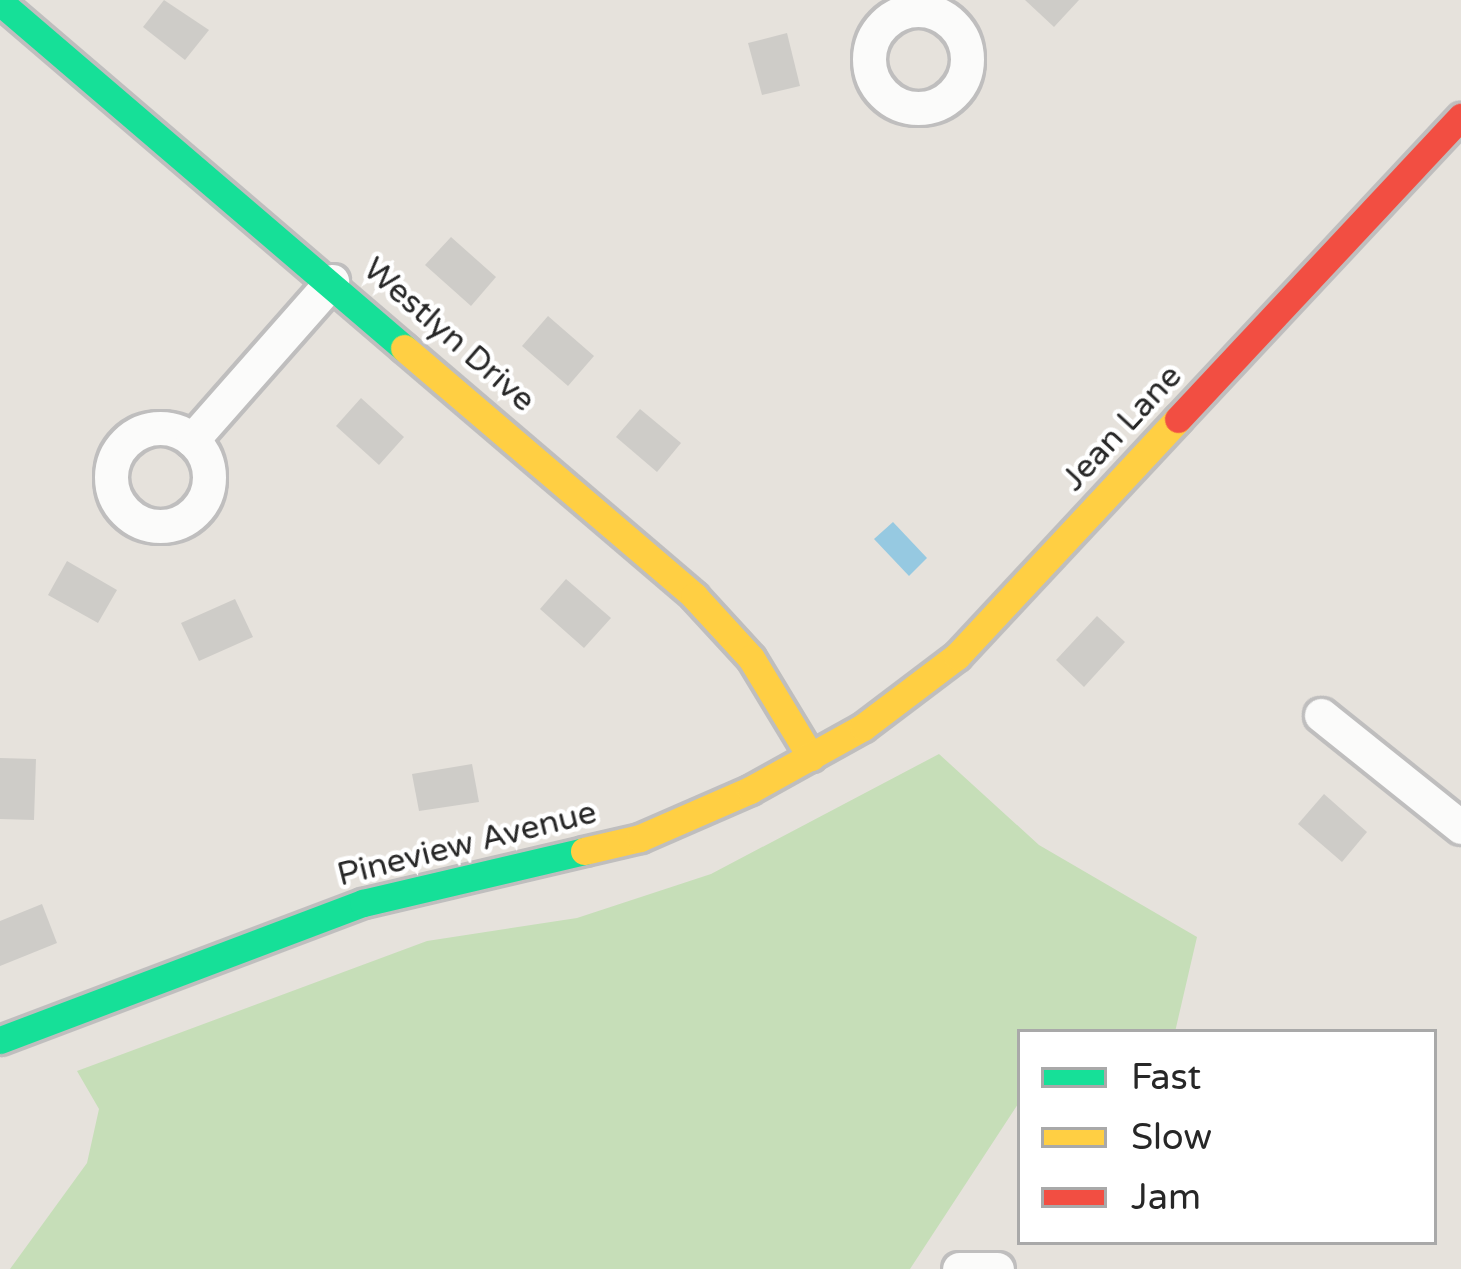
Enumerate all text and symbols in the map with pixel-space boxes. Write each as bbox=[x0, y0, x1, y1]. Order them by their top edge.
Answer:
street label: Westlyn Drive bbox=[355, 250, 543, 420]
street label: Jean Lane bbox=[1054, 357, 1190, 499]
street label: Pineview Avenue bbox=[333, 793, 601, 895]
legend bbox=[1017, 1029, 1437, 1245]
text: Fast bbox=[1131, 1056, 1201, 1099]
text: Slow bbox=[1131, 1116, 1212, 1159]
text: Jam bbox=[1131, 1176, 1201, 1219]

